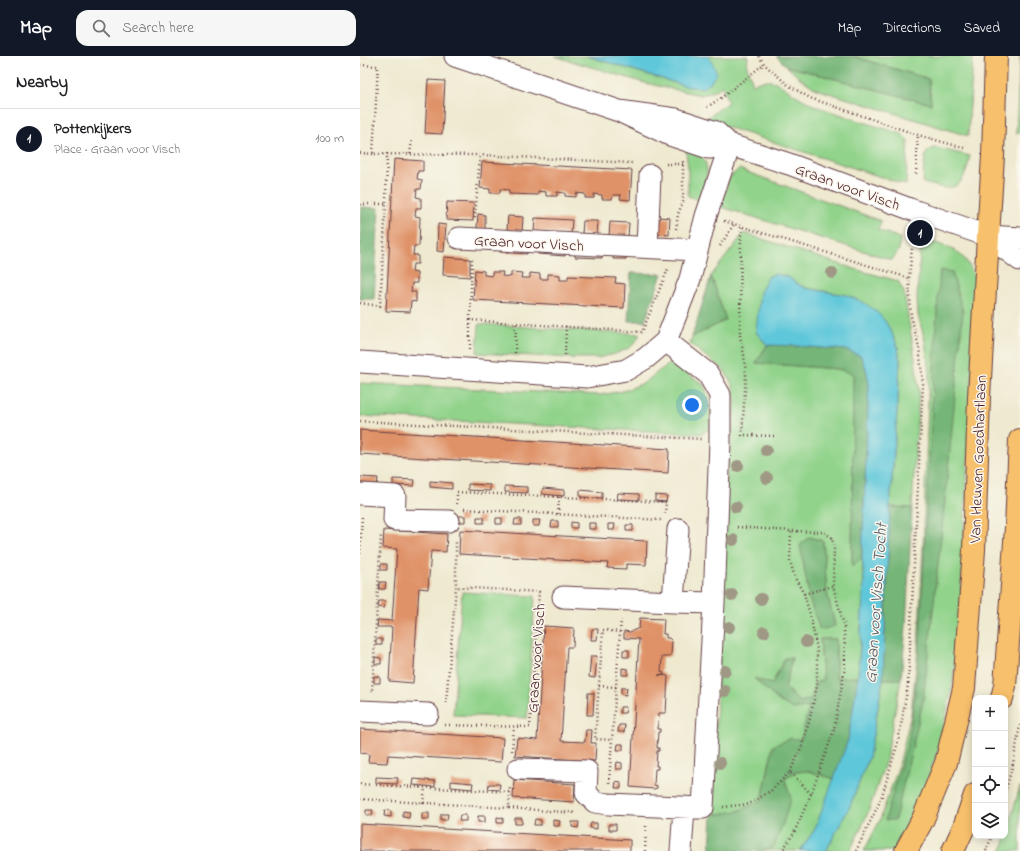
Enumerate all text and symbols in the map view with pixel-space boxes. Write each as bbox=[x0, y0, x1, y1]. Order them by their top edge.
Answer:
search box bbox=[76, 10, 356, 46]
text: Map bbox=[20, 15, 52, 42]
icon: search bbox=[90, 17, 112, 39]
text: Search here bbox=[122, 17, 194, 39]
text: Map bbox=[838, 18, 861, 39]
text: Directions bbox=[883, 18, 941, 39]
text: Saved bbox=[963, 18, 1000, 39]
text: Nearby bbox=[16, 70, 68, 95]
text: Pottenkijkers bbox=[54, 118, 132, 140]
text: 1 bbox=[27, 129, 31, 148]
text: 100 m bbox=[315, 129, 344, 148]
text: Place · Graan voor Visch bbox=[54, 140, 180, 159]
street label: Graan voor Visch bbox=[792, 158, 903, 218]
pin: 1 bbox=[907, 218, 933, 248]
street label: Graan voor Visch bbox=[473, 229, 584, 259]
street label: Van Heuven Goedhartlaan bbox=[964, 374, 994, 545]
your location bbox=[682, 395, 702, 415]
water label: Graan voor Visch Tocht bbox=[858, 520, 895, 684]
street label: Graan voor Visch bbox=[521, 602, 553, 714]
map controls bbox=[972, 695, 1008, 839]
button: + bbox=[972, 695, 1008, 731]
button: − bbox=[972, 731, 1008, 767]
button: locate bbox=[972, 767, 1008, 803]
button: layers bbox=[972, 803, 1008, 839]

